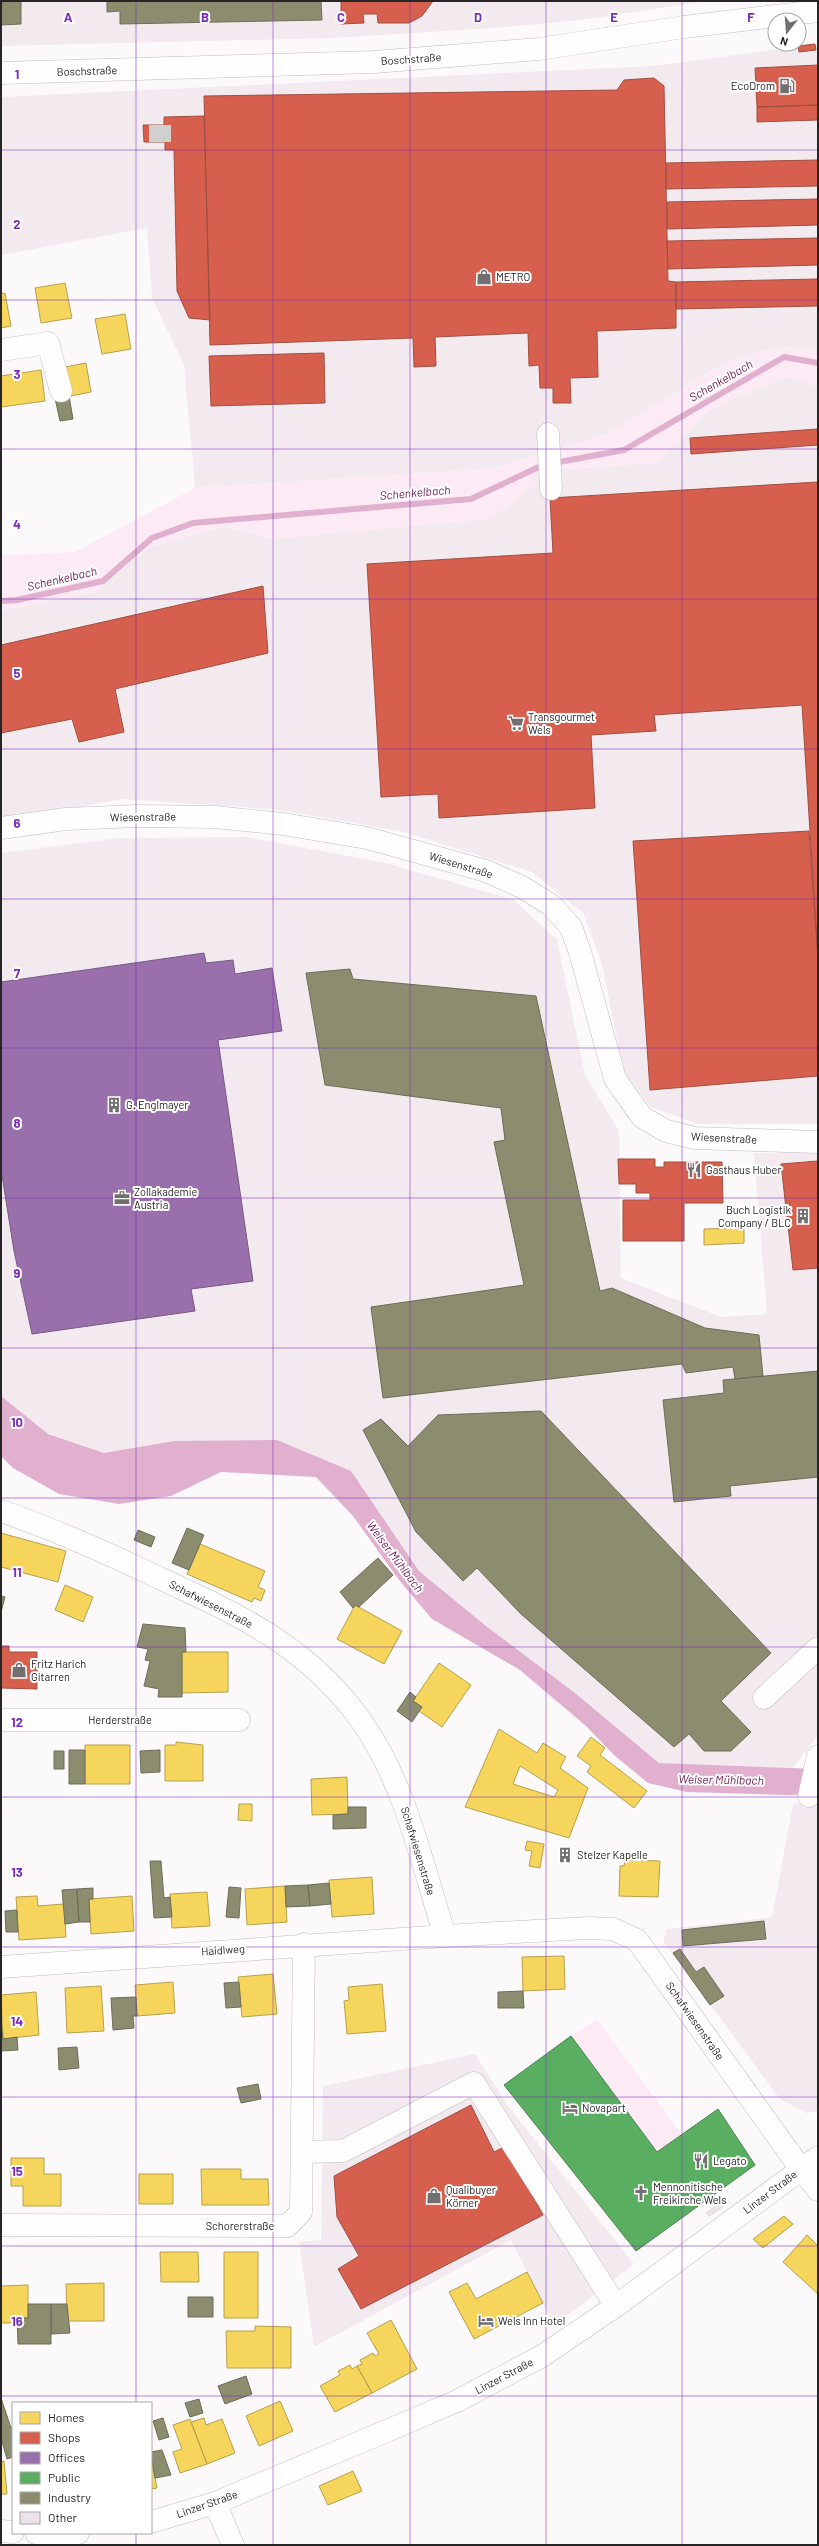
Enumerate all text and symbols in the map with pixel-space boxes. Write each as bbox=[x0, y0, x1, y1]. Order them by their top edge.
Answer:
text: A bbox=[64, 9, 73, 25]
text: B bbox=[201, 9, 209, 25]
text: C bbox=[337, 9, 345, 25]
text: D bbox=[474, 9, 482, 25]
text: E bbox=[610, 9, 618, 25]
text: F bbox=[747, 9, 755, 25]
north arrow bbox=[767, 12, 807, 52]
text: N bbox=[779, 35, 789, 49]
street label: Boschstraße bbox=[380, 50, 442, 67]
street label: Boschstraße bbox=[56, 63, 118, 78]
text: 1 bbox=[15, 66, 19, 82]
fuel station icon: EcoDrom bbox=[778, 77, 796, 95]
place label: EcoDrom bbox=[731, 79, 775, 92]
text: 2 bbox=[13, 216, 21, 232]
shop icon: METRO bbox=[475, 268, 493, 286]
place label: METRO bbox=[496, 270, 531, 283]
water label: Schenkelbach bbox=[686, 356, 755, 404]
text: 3 bbox=[13, 366, 21, 382]
water label: Schenkelbach bbox=[379, 482, 451, 502]
text: 4 bbox=[13, 516, 21, 532]
water label: Schenkelbach bbox=[26, 563, 98, 593]
text: 5 bbox=[13, 665, 21, 681]
place label: Transgourmet Wels bbox=[528, 710, 595, 736]
supermarket icon: Transgourmet Wels bbox=[507, 714, 525, 732]
street label: Wiesenstraße bbox=[110, 809, 176, 824]
text: 6 bbox=[14, 815, 21, 831]
street label: Wiesenstraße bbox=[428, 849, 495, 880]
text: 7 bbox=[14, 965, 21, 981]
building icon: G. Englmayer bbox=[105, 1096, 123, 1114]
place label: G. Englmayer bbox=[126, 1098, 188, 1111]
text: 8 bbox=[13, 1115, 21, 1131]
street label: Wiesenstraße bbox=[691, 1129, 758, 1146]
restaurant icon: Gasthaus Huber bbox=[685, 1161, 703, 1179]
place label: Gasthaus Huber bbox=[706, 1163, 781, 1176]
place label: Zollakademie Austria bbox=[134, 1185, 198, 1211]
office icon: Zollakademie Austria bbox=[113, 1189, 131, 1207]
place label: Buch Logistik Company / BLC bbox=[718, 1203, 791, 1229]
building icon: Buch Logistik Company / BLC bbox=[794, 1207, 812, 1225]
text: 9 bbox=[14, 1265, 21, 1281]
text: 10 bbox=[11, 1414, 23, 1430]
water label: Welser Mühlbach bbox=[364, 1518, 427, 1595]
text: 11 bbox=[12, 1564, 22, 1580]
street label: Schafwiesenstraße bbox=[167, 1577, 255, 1630]
place label: Fritz Harich Gitarren bbox=[31, 1657, 86, 1683]
shop icon: Fritz Harich Gitarren bbox=[10, 1661, 28, 1679]
street label: Herderstraße bbox=[88, 1713, 152, 1726]
text: 12 bbox=[11, 1714, 23, 1730]
water label: Welser Mühlbach bbox=[678, 1771, 764, 1787]
street label: Schafwiesenstraße bbox=[399, 1805, 438, 1897]
building icon: Stelzer Kapelle bbox=[556, 1846, 574, 1864]
place label: Stelzer Kapelle bbox=[577, 1848, 648, 1861]
text: 13 bbox=[11, 1864, 23, 1880]
street label: Haidlweg bbox=[201, 1941, 245, 1958]
street label: Schafwiesenstraße bbox=[664, 1979, 727, 2062]
text: 14 bbox=[11, 2013, 23, 2029]
hotel icon: Novapart bbox=[561, 2099, 579, 2117]
place label: Novapart bbox=[582, 2101, 626, 2114]
restaurant icon: Legato bbox=[692, 2152, 710, 2170]
place label: Legato bbox=[713, 2154, 746, 2167]
text: 15 bbox=[11, 2163, 23, 2179]
street label: Linzer Straße bbox=[740, 2167, 799, 2216]
place label: Mennonitische Freikirche Wels bbox=[653, 2180, 726, 2206]
place label: Qualibuyer Körner bbox=[446, 2183, 496, 2209]
church icon: Mennonitische Freikirche Wels bbox=[632, 2184, 650, 2202]
shop icon: Qualibuyer Körner bbox=[425, 2187, 443, 2205]
street label: Schorerstraße bbox=[206, 2219, 274, 2232]
hotel icon: Wels Inn Hotel bbox=[477, 2312, 495, 2330]
text: 16 bbox=[11, 2313, 23, 2329]
place label: Wels Inn Hotel bbox=[498, 2314, 565, 2327]
street label: Linzer Straße bbox=[472, 2355, 535, 2396]
legend bbox=[12, 2402, 152, 2534]
text: Homes bbox=[48, 2410, 85, 2424]
text: Shops bbox=[48, 2430, 81, 2444]
text: Offices bbox=[48, 2450, 85, 2464]
text: Public bbox=[48, 2470, 80, 2484]
street label: Linzer Straße bbox=[174, 2487, 239, 2520]
text: Industry bbox=[48, 2490, 91, 2504]
text: Other bbox=[48, 2510, 78, 2524]

